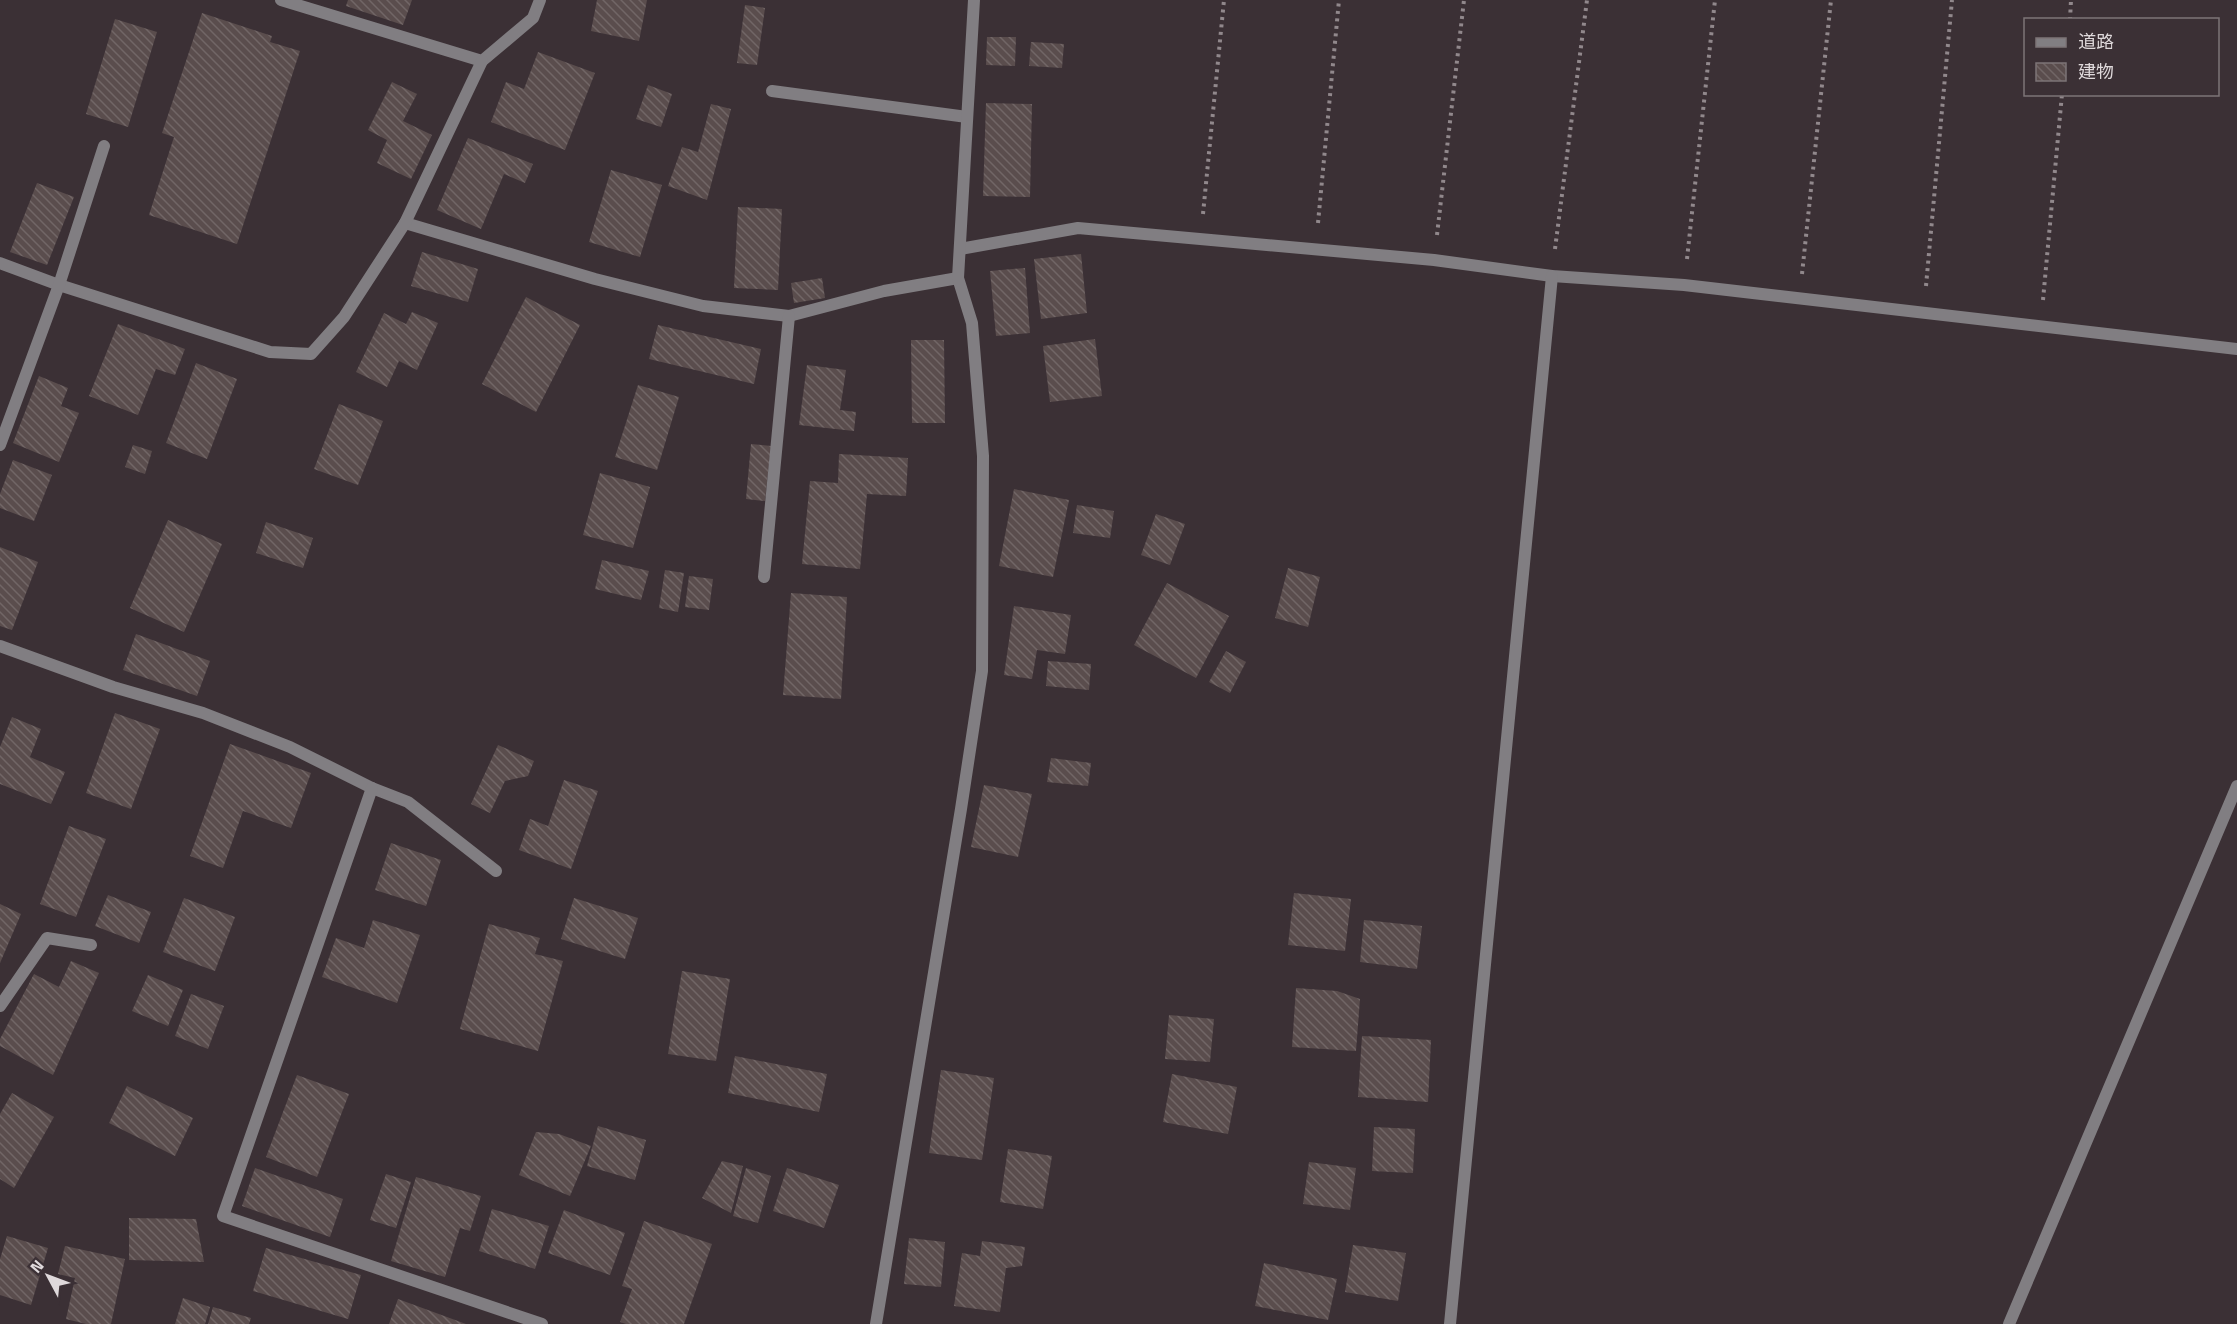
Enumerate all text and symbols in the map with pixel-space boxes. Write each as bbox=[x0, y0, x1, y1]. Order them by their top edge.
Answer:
legend bbox=[2024, 18, 2219, 96]
text: 道路 bbox=[2078, 28, 2114, 55]
text: 建物 bbox=[2078, 58, 2114, 85]
north arrow bbox=[18, 1246, 78, 1306]
text: N bbox=[24, 1254, 49, 1278]

